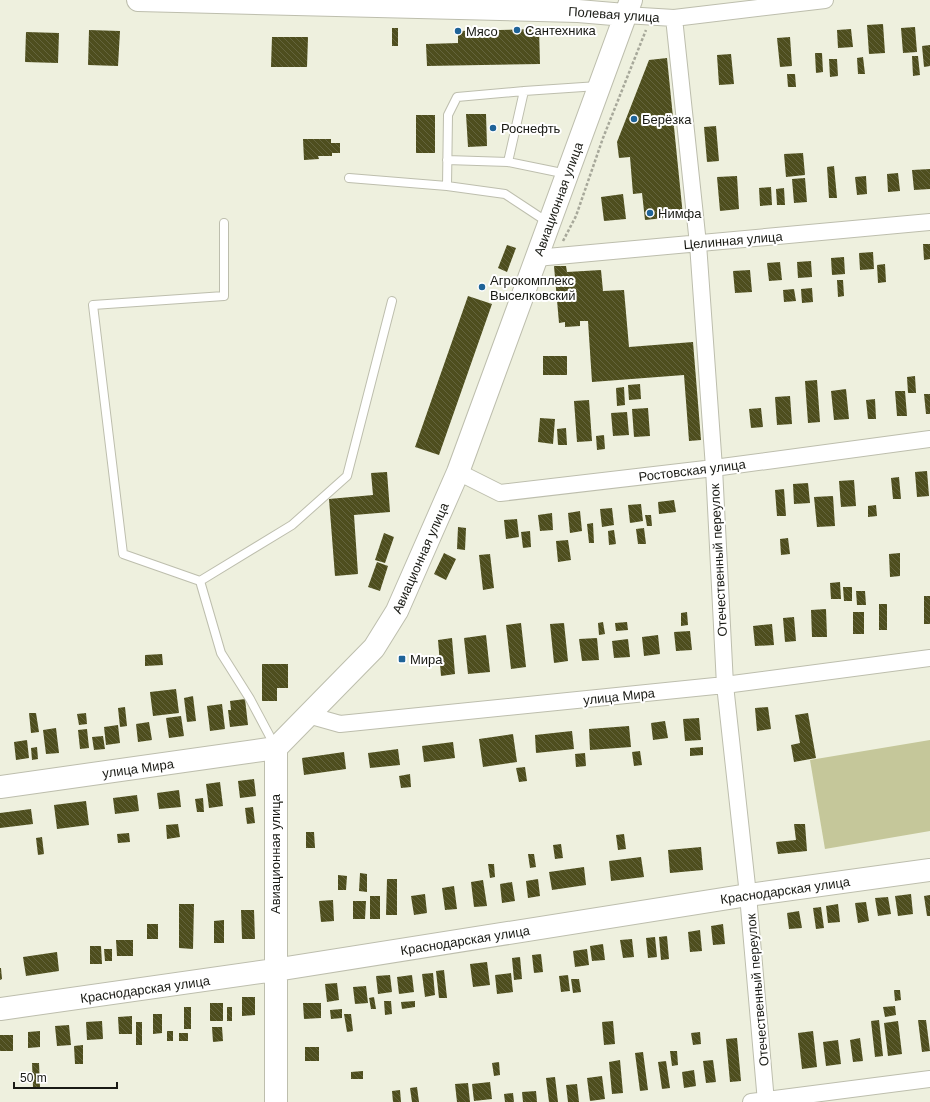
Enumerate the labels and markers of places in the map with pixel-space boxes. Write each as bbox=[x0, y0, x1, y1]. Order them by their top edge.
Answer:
place label: Сантехника bbox=[525, 23, 597, 38]
place label: Мясо bbox=[466, 24, 498, 39]
marker: Сантехника bbox=[512, 25, 522, 35]
marker: Мясо bbox=[453, 26, 463, 36]
place label: Берёзка bbox=[642, 112, 692, 127]
marker: Берёзка bbox=[629, 114, 639, 124]
place label: Роснефть bbox=[501, 121, 561, 136]
marker: Роснефть bbox=[488, 123, 498, 133]
place label: Нимфа bbox=[658, 206, 702, 221]
marker: Нимфа bbox=[645, 208, 655, 218]
place label: Агрокомплекс Выселковский bbox=[490, 273, 575, 303]
marker: Агрокомплекс Выселковский bbox=[477, 282, 487, 292]
place label: Мира bbox=[410, 652, 443, 667]
marker: Мира bbox=[397, 654, 407, 664]

